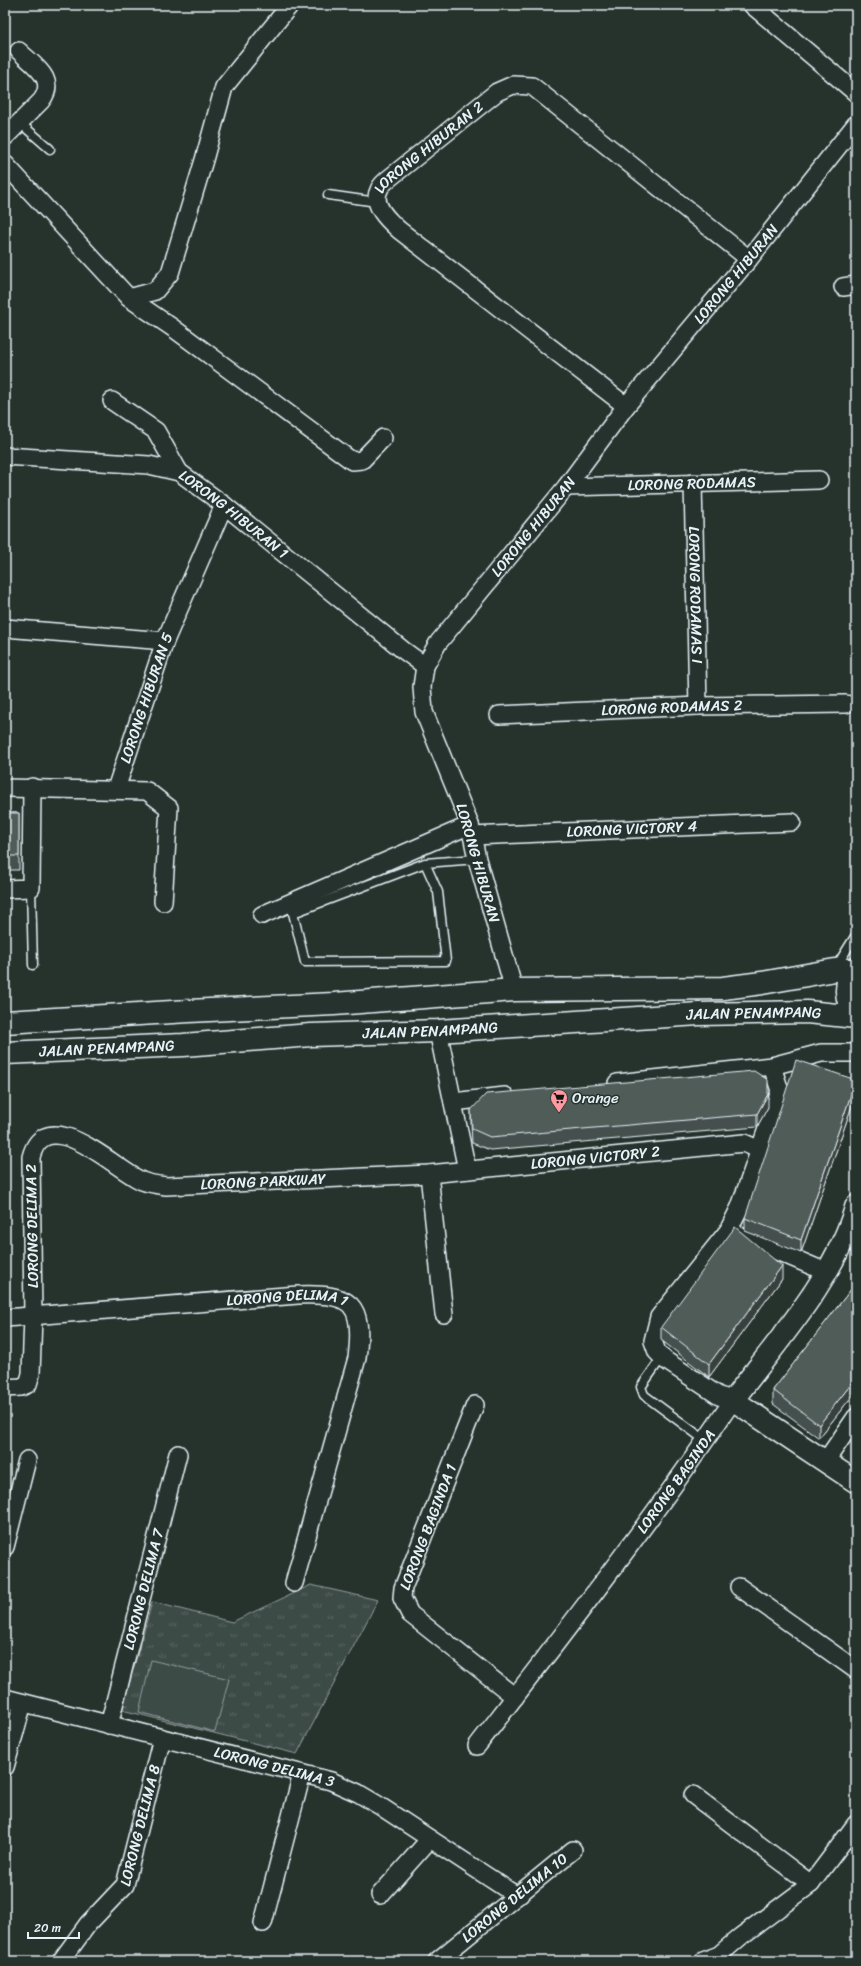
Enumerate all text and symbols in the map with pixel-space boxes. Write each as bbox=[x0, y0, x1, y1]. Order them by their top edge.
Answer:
street label: LORONG HIBURAN 2 bbox=[366, 94, 490, 197]
street label: LORONG HIBURAN bbox=[687, 218, 786, 330]
street label: LORONG HIBURAN 1 bbox=[173, 463, 294, 565]
street label: LORONG RODAMAS bbox=[627, 469, 757, 498]
street label: LORONG HIBURAN bbox=[484, 471, 583, 583]
street label: LORONG RODAMAS I bbox=[681, 526, 710, 664]
street label: LORONG HIBURAN 5 bbox=[112, 628, 180, 767]
street label: LORONG RODAMAS 2 bbox=[601, 692, 743, 723]
street label: LORONG HIBURAN bbox=[448, 800, 508, 926]
street label: LORONG VICTORY 4 bbox=[566, 813, 698, 845]
street label: JALAN PENAMPANG bbox=[684, 999, 823, 1028]
street label: JALAN PENAMPANG bbox=[361, 1014, 499, 1046]
street label: JALAN PENAMPANG bbox=[38, 1032, 175, 1064]
place label: Orange bbox=[572, 1085, 619, 1111]
supermarket icon: Orange bbox=[549, 1088, 569, 1113]
street label: LORONG VICTORY 2 bbox=[529, 1138, 662, 1177]
street label: LORONG DELIMA 2 bbox=[18, 1163, 46, 1288]
street label: LORONG PARKWAY bbox=[200, 1166, 327, 1197]
street label: LORONG DELIMA 1 bbox=[225, 1282, 353, 1314]
street label: LORONG BAGINDA bbox=[630, 1424, 722, 1539]
street label: LORONG BAGINDA 1 bbox=[392, 1460, 464, 1594]
street label: LORONG DELIMA 7 bbox=[116, 1525, 172, 1653]
street label: LORONG DELIMA 3 bbox=[211, 1739, 338, 1794]
street label: LORONG DELIMA 8 bbox=[112, 1762, 168, 1889]
street label: LORONG DELIMA 10 bbox=[455, 1846, 574, 1949]
scale bar bbox=[28, 1914, 79, 1940]
text: 20 m bbox=[34, 1917, 61, 1939]

